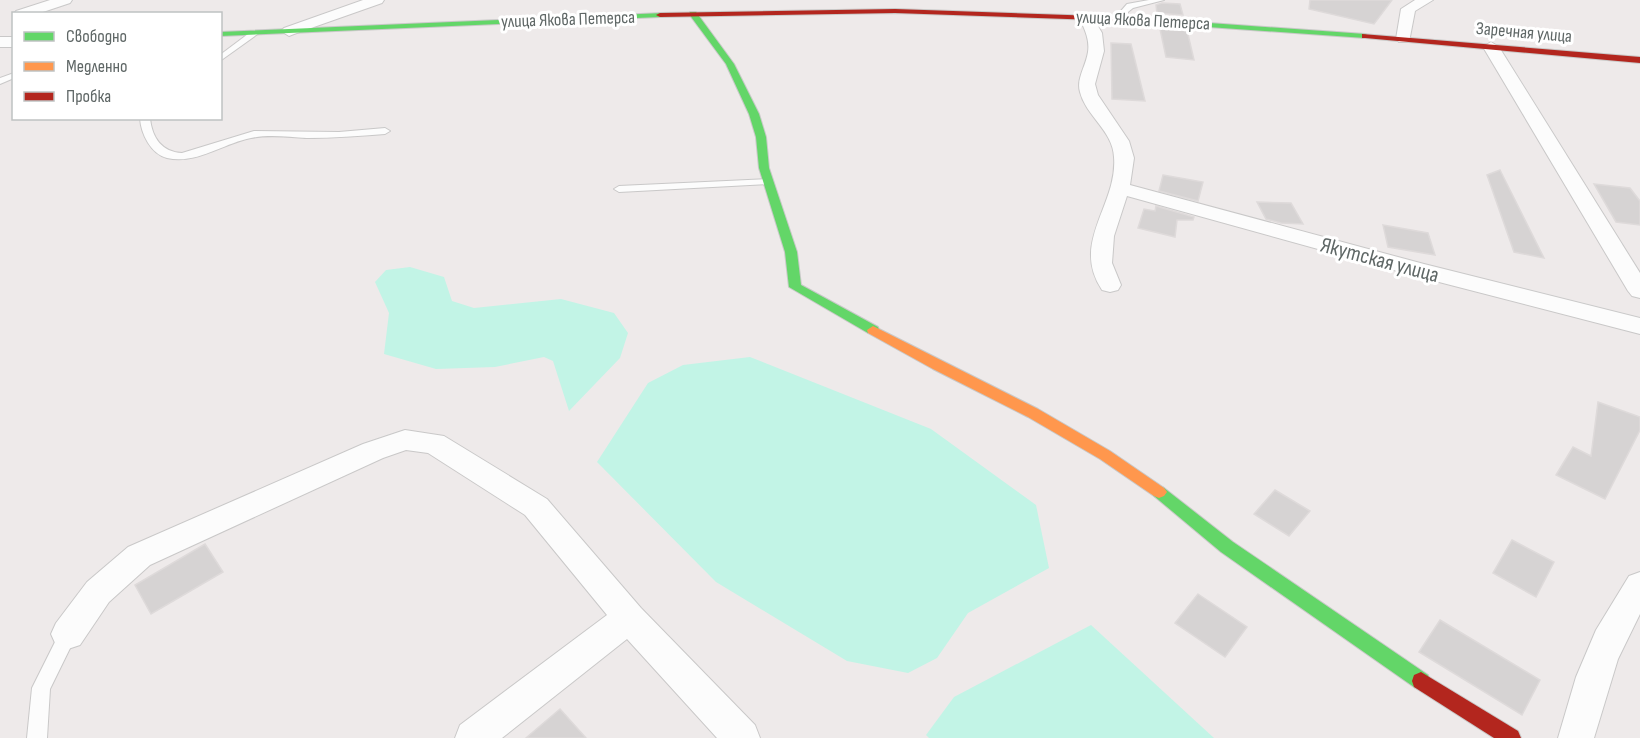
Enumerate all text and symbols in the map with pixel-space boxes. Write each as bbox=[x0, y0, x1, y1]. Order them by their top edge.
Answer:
street label: улица Якова Петерса bbox=[501, 7, 635, 32]
street label: улица Якова Петерса bbox=[1075, 7, 1211, 34]
legend bbox=[12, 12, 222, 120]
street label: Заречная улица bbox=[1475, 18, 1573, 47]
text: Свободно bbox=[66, 26, 127, 47]
text: Медленно bbox=[66, 56, 128, 77]
text: Пробка bbox=[66, 86, 111, 107]
street label: Якутская улица bbox=[1317, 232, 1442, 289]

